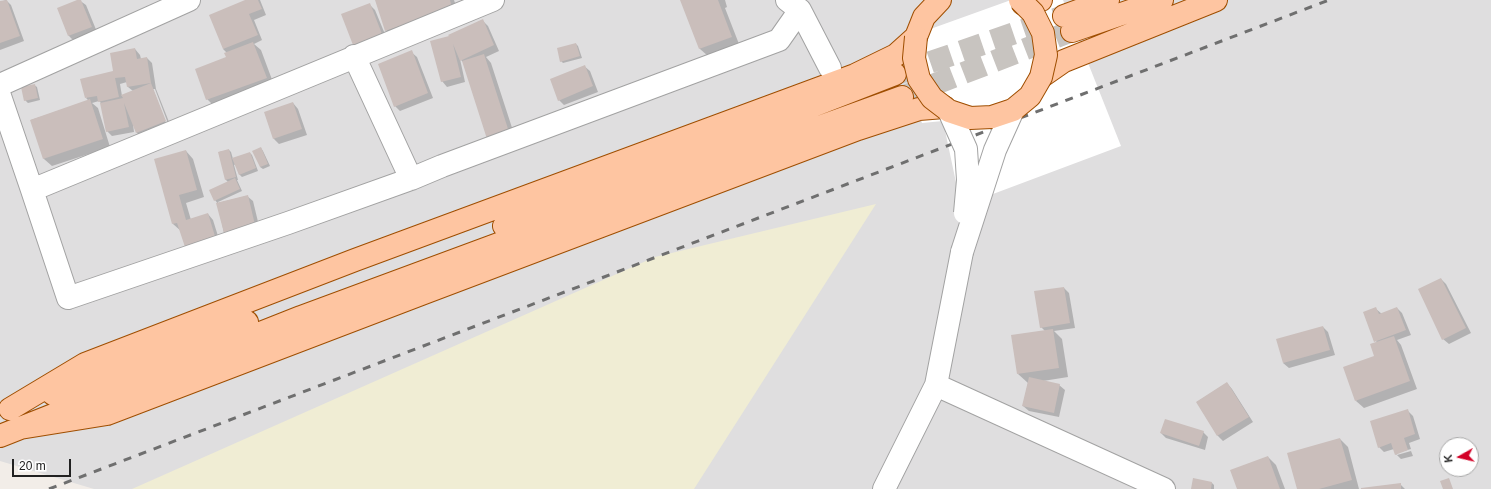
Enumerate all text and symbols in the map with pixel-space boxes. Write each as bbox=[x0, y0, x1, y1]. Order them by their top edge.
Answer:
north arrow bbox=[1439, 437, 1479, 477]
scale bar bbox=[14, 451, 73, 477]
text: K bbox=[1442, 454, 1455, 463]
text: 20 m bbox=[19, 459, 46, 473]

